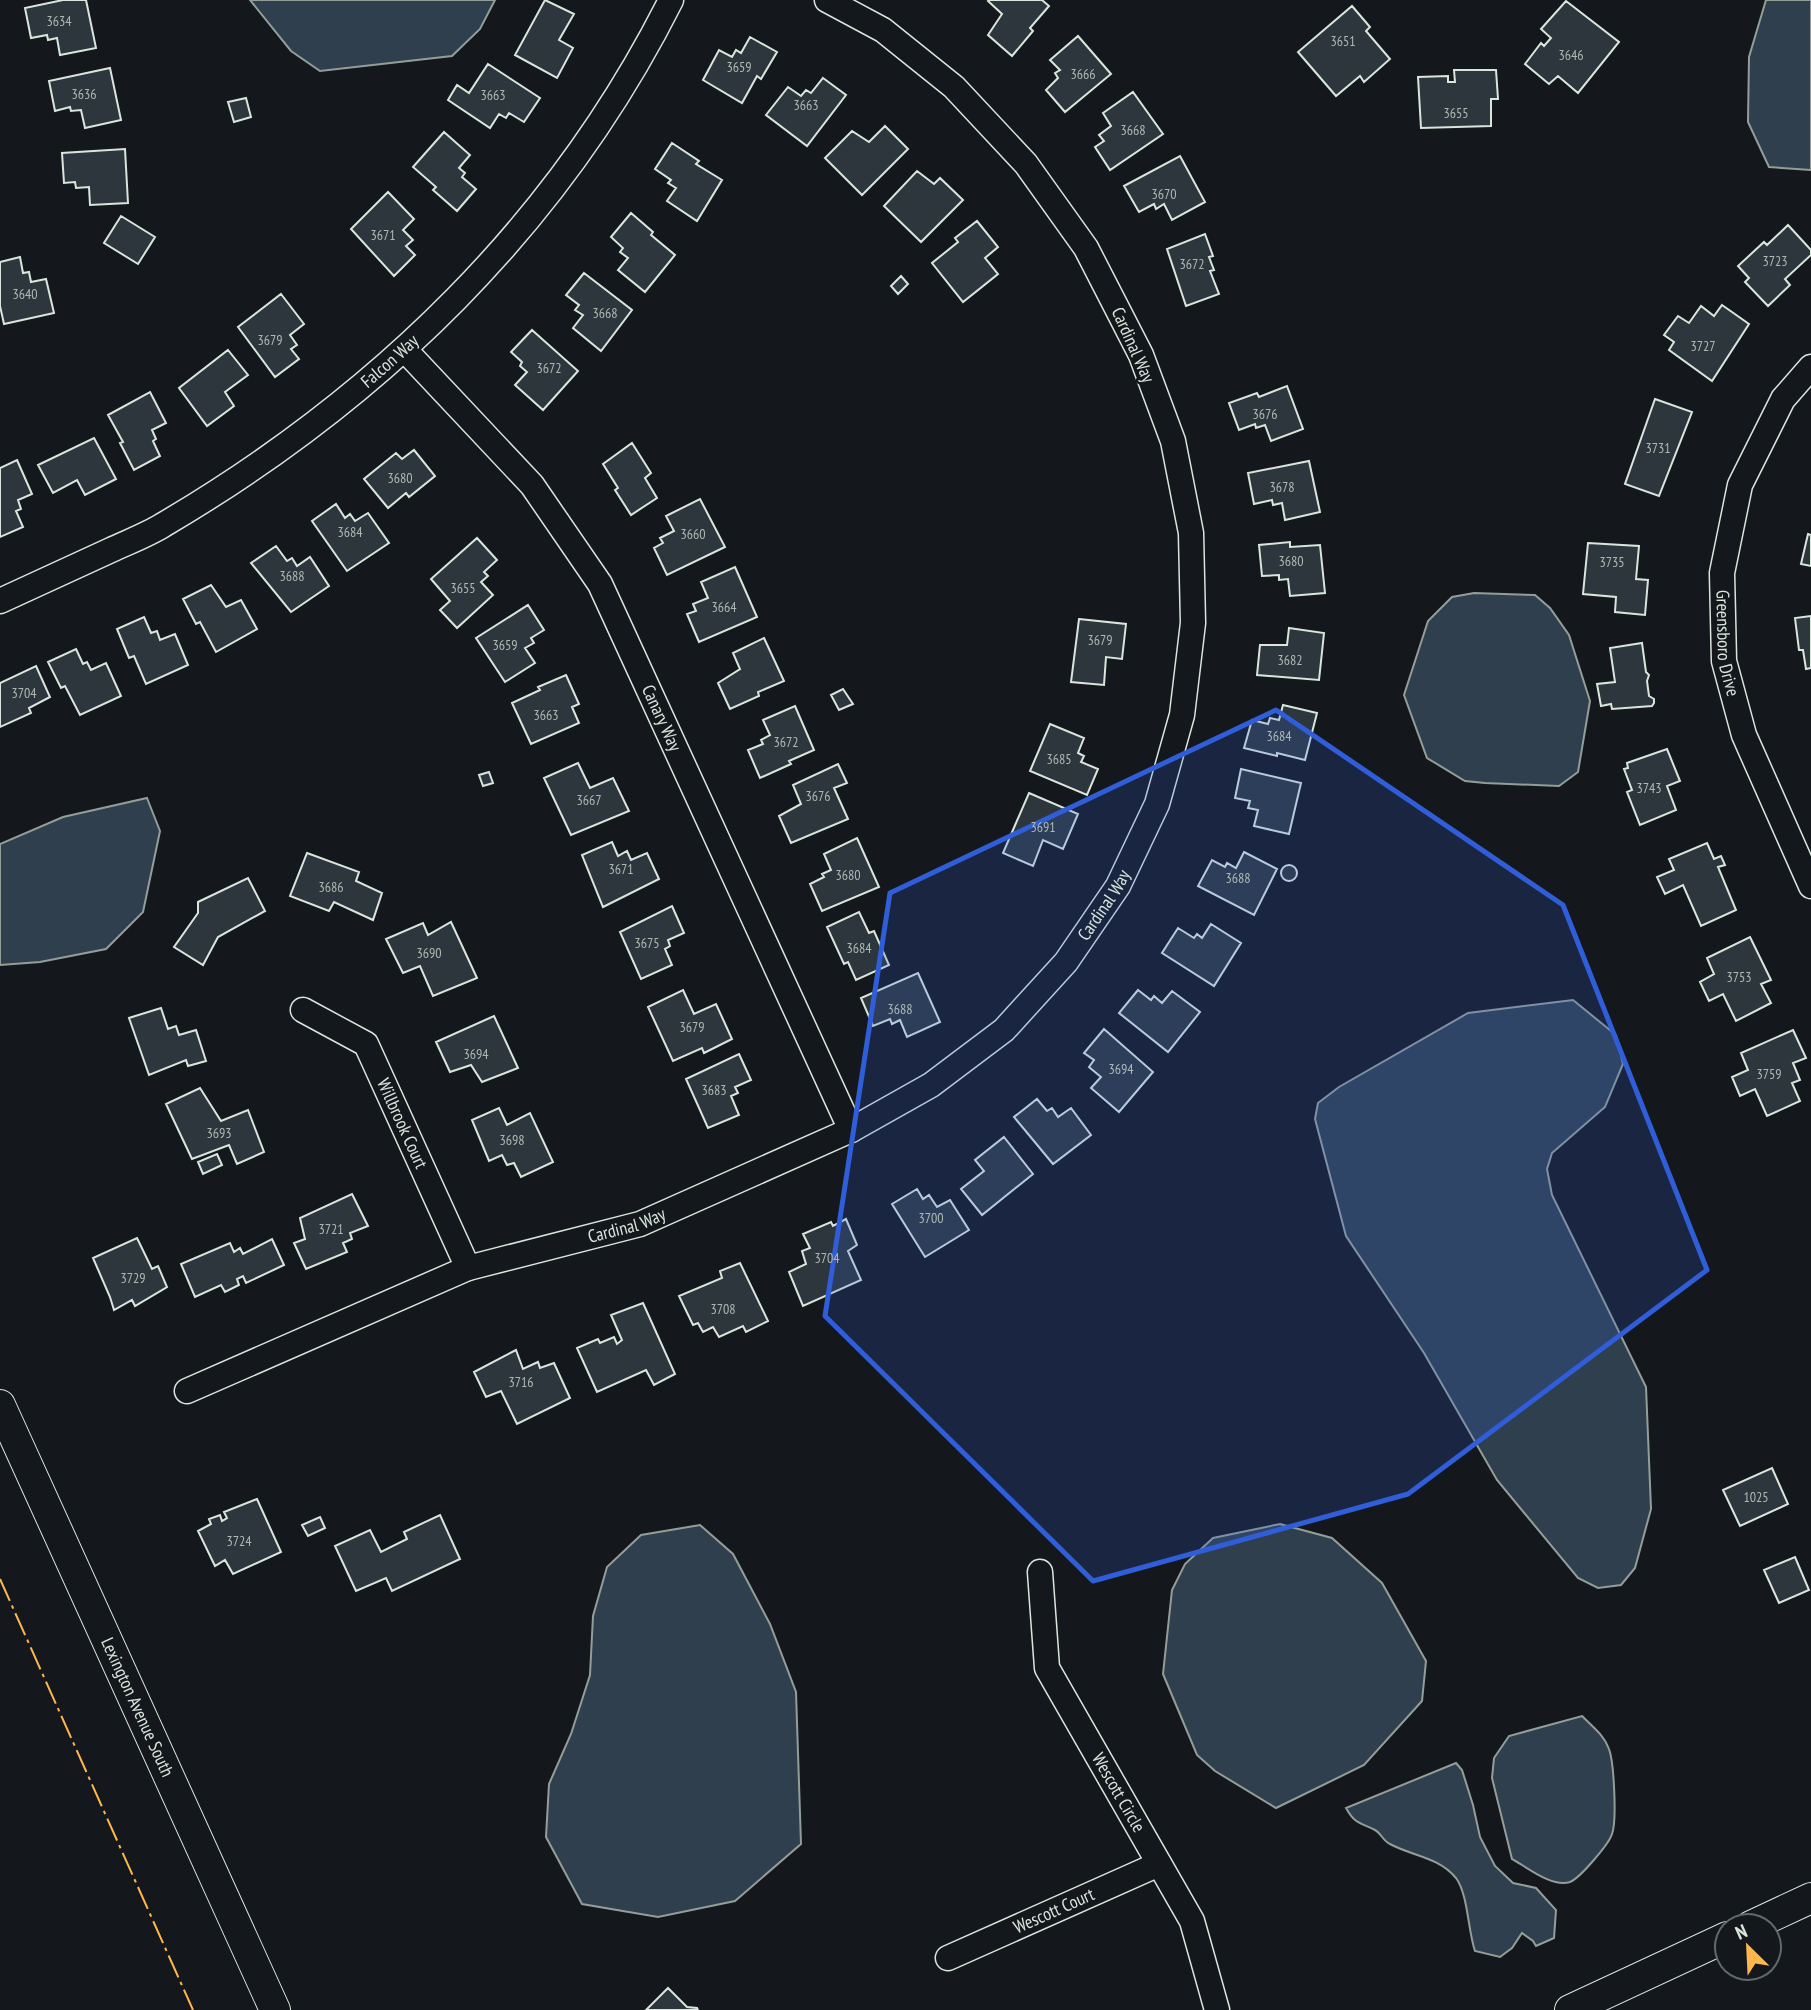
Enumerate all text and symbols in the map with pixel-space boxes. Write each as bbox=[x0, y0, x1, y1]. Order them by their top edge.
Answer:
house number: 3634 bbox=[46, 12, 72, 30]
house number: 3651 bbox=[1330, 32, 1356, 50]
house number: 3646 bbox=[1558, 46, 1584, 64]
house number: 3659 bbox=[726, 58, 752, 76]
house number: 3666 bbox=[1070, 65, 1096, 83]
house number: 3636 bbox=[71, 85, 97, 103]
house number: 3663 bbox=[480, 86, 506, 104]
house number: 3663 bbox=[793, 96, 819, 114]
house number: 3655 bbox=[1443, 104, 1469, 122]
house number: 3668 bbox=[1120, 121, 1146, 139]
house number: 3670 bbox=[1151, 185, 1177, 203]
house number: 3671 bbox=[370, 226, 396, 244]
house number: 3723 bbox=[1762, 252, 1788, 270]
house number: 3672 bbox=[1179, 255, 1205, 273]
house number: 3640 bbox=[12, 285, 38, 303]
house number: 3668 bbox=[592, 304, 618, 322]
street label: Cardinal Way bbox=[1107, 304, 1160, 386]
street label: Falcon Way bbox=[356, 329, 423, 393]
house number: 3679 bbox=[257, 331, 283, 349]
house number: 3727 bbox=[1690, 337, 1716, 355]
house number: 3672 bbox=[536, 359, 562, 377]
house number: 3676 bbox=[1252, 405, 1278, 423]
house number: 3731 bbox=[1645, 439, 1671, 457]
house number: 3680 bbox=[387, 469, 413, 487]
house number: 3678 bbox=[1269, 478, 1295, 496]
house number: 3684 bbox=[337, 523, 363, 541]
house number: 3660 bbox=[680, 525, 706, 543]
house number: 3680 bbox=[1278, 552, 1304, 570]
house number: 3735 bbox=[1599, 553, 1625, 571]
house number: 3688 bbox=[279, 567, 305, 585]
house number: 3655 bbox=[450, 579, 476, 597]
street label: Greensboro Drive bbox=[1711, 590, 1745, 699]
house number: 3664 bbox=[711, 598, 737, 616]
house number: 3679 bbox=[1087, 631, 1113, 649]
house number: 3659 bbox=[492, 636, 518, 654]
house number: 3682 bbox=[1277, 651, 1303, 669]
street label: Canary Way bbox=[637, 681, 687, 755]
house number: 3704 bbox=[11, 684, 37, 702]
house number: 3663 bbox=[533, 706, 559, 724]
house number: 3684 bbox=[1266, 727, 1292, 745]
house number: 3672 bbox=[773, 733, 799, 751]
house number: 3685 bbox=[1046, 750, 1072, 768]
house number: 3743 bbox=[1636, 779, 1662, 797]
house number: 3676 bbox=[805, 787, 831, 805]
house number: 3667 bbox=[576, 791, 602, 809]
house number: 3691 bbox=[1030, 818, 1056, 836]
house number: 3671 bbox=[608, 860, 634, 878]
house number: 3680 bbox=[835, 866, 861, 884]
street label: Cardinal Way bbox=[1072, 866, 1135, 945]
house number: 3688 bbox=[1225, 869, 1251, 887]
house number: 3686 bbox=[318, 878, 344, 896]
house number: 3675 bbox=[634, 934, 660, 952]
house number: 3684 bbox=[846, 939, 872, 957]
house number: 3690 bbox=[416, 944, 442, 962]
house number: 3753 bbox=[1726, 968, 1752, 986]
house number: 3688 bbox=[887, 1000, 913, 1018]
house number: 3679 bbox=[679, 1018, 705, 1036]
house number: 3694 bbox=[463, 1045, 489, 1063]
house number: 3694 bbox=[1108, 1060, 1134, 1078]
house number: 3759 bbox=[1756, 1065, 1782, 1083]
street label: Willbrook Court bbox=[372, 1075, 433, 1172]
house number: 3683 bbox=[701, 1081, 727, 1099]
house number: 3693 bbox=[206, 1124, 232, 1142]
house number: 3698 bbox=[499, 1131, 525, 1149]
street label: Cardinal Way bbox=[585, 1202, 669, 1248]
house number: 3700 bbox=[918, 1209, 944, 1227]
house number: 3721 bbox=[318, 1220, 344, 1238]
house number: 3704 bbox=[814, 1249, 840, 1267]
house number: 3729 bbox=[120, 1269, 146, 1287]
house number: 3708 bbox=[710, 1300, 736, 1318]
house number: 3716 bbox=[508, 1373, 534, 1391]
house number: 1025 bbox=[1743, 1488, 1769, 1506]
house number: 3724 bbox=[226, 1532, 252, 1550]
street label: Lexington Avenue South bbox=[96, 1634, 179, 1780]
street label: Wescott Circle bbox=[1087, 1749, 1151, 1836]
street label: Wescott Court bbox=[1010, 1882, 1098, 1938]
north arrow bbox=[1713, 1912, 1783, 1982]
text: N bbox=[1732, 1918, 1751, 1945]

